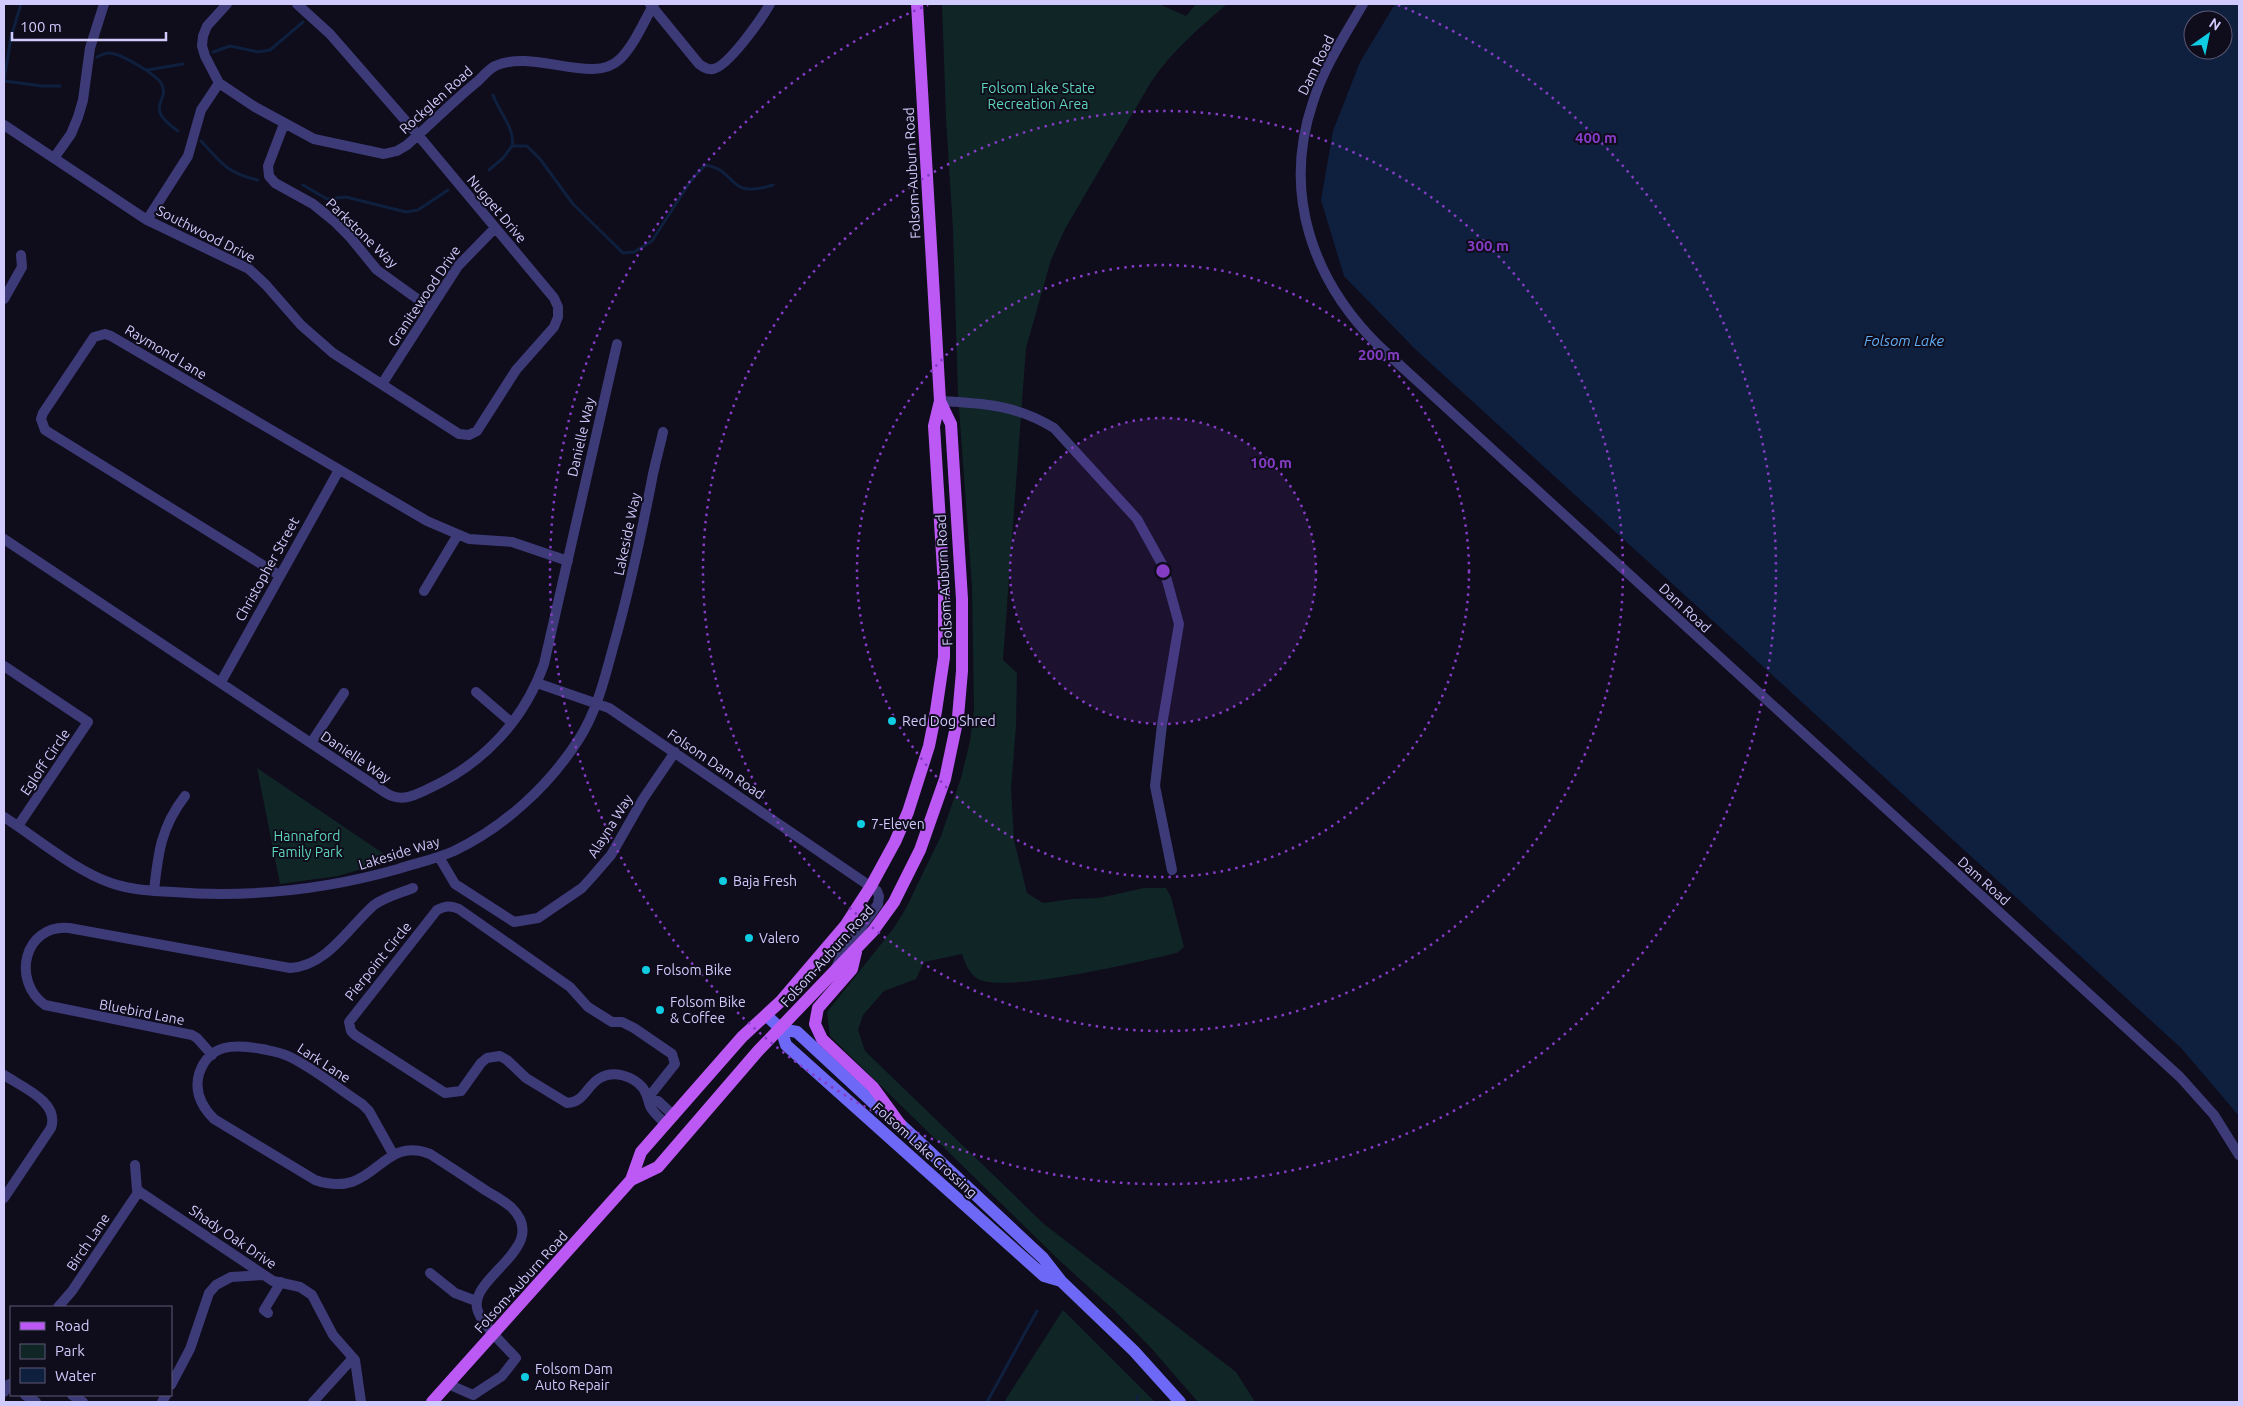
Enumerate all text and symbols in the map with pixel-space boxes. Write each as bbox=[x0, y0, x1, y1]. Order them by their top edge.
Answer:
scale bar bbox=[12, 10, 166, 42]
north arrow bbox=[2183, 10, 2233, 60]
text: N bbox=[2206, 15, 2224, 34]
text: 100 m bbox=[20, 18, 62, 35]
street label: Dam Road bbox=[1295, 32, 1337, 98]
street label: Rockglen Road bbox=[396, 63, 476, 137]
park label: Folsom Lake State Recreation Area bbox=[981, 80, 1095, 112]
street label: Folsom-Auburn Road bbox=[901, 107, 923, 239]
text: 400 m bbox=[1575, 129, 1617, 146]
street label: Nugget Drive bbox=[464, 172, 530, 246]
street label: Parkstone Way bbox=[323, 195, 401, 271]
street label: Southwood Drive bbox=[154, 202, 258, 266]
text: 300 m bbox=[1467, 237, 1509, 254]
street label: Granitewood Drive bbox=[384, 243, 464, 349]
street label: Raymond Lane bbox=[122, 321, 210, 383]
water label: Folsom Lake bbox=[1864, 332, 1944, 349]
text: 200 m bbox=[1358, 346, 1400, 363]
street label: Danielle Way bbox=[564, 395, 598, 478]
text: 100 m bbox=[1250, 454, 1292, 471]
street label: Lakeside Way bbox=[610, 491, 644, 577]
street label: Christopher Street bbox=[232, 514, 302, 624]
street label: Folsom-Auburn Road bbox=[933, 514, 955, 646]
centre of rings bbox=[1154, 562, 1172, 580]
street label: Dam Road bbox=[1656, 580, 1714, 636]
place label: Red Dog Shred bbox=[902, 713, 996, 729]
marker: Red Dog Shred bbox=[886, 715, 898, 727]
street label: Egloff Circle bbox=[17, 726, 73, 798]
street label: Folsom Dam Road bbox=[665, 726, 767, 802]
street label: Danielle Way bbox=[318, 728, 394, 786]
street label: Alayna Way bbox=[584, 791, 636, 861]
place label: 7-Eleven bbox=[871, 816, 925, 832]
marker: 7-Eleven bbox=[855, 818, 867, 830]
park label: Hannaford Family Park bbox=[272, 828, 342, 860]
street label: Lakeside Way bbox=[356, 833, 442, 873]
street label: Dam Road bbox=[1955, 853, 2013, 909]
place label: Baja Fresh bbox=[733, 873, 797, 889]
marker: Baja Fresh bbox=[717, 875, 729, 887]
street label: Folsom-Auburn Road bbox=[777, 902, 877, 1010]
street label: Pierpoint Circle bbox=[341, 918, 415, 1004]
place label: Valero bbox=[759, 930, 800, 946]
marker: Valero bbox=[743, 932, 755, 944]
place label: Folsom Bike bbox=[656, 962, 732, 978]
marker: Folsom Bike bbox=[640, 964, 652, 976]
place label: Folsom Bike & Coffee bbox=[670, 994, 746, 1026]
street label: Bluebird Lane bbox=[98, 996, 186, 1028]
marker: Folsom Bike & Coffee bbox=[654, 1004, 666, 1016]
street label: Lark Lane bbox=[294, 1040, 354, 1086]
street label: Folsom Lake Crossing bbox=[870, 1099, 980, 1201]
street label: Shady Oak Drive bbox=[186, 1202, 280, 1272]
street label: Birch Lane bbox=[63, 1210, 113, 1274]
street label: Folsom-Auburn Road bbox=[471, 1228, 571, 1336]
legend bbox=[10, 1306, 172, 1396]
text: Road bbox=[55, 1317, 90, 1334]
text: Park bbox=[55, 1342, 85, 1359]
place label: Folsom Dam Auto Repair bbox=[535, 1361, 613, 1393]
text: Water bbox=[55, 1367, 96, 1384]
marker: Folsom Dam Auto Repair bbox=[519, 1371, 531, 1383]

